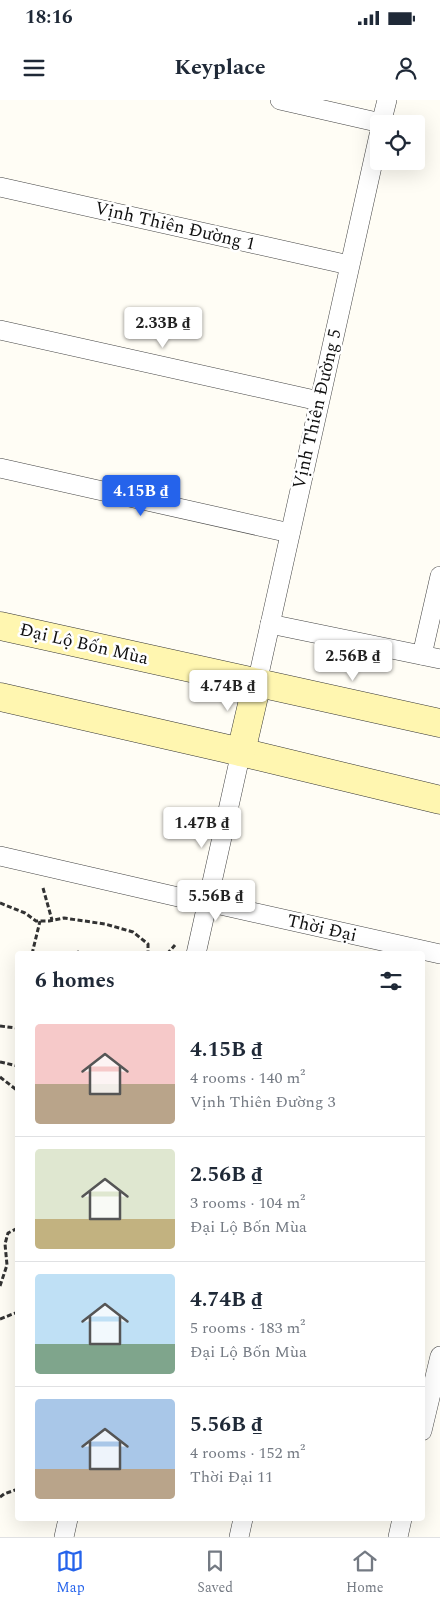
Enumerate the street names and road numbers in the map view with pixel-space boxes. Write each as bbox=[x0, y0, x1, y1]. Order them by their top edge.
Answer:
street label: Vịnh Thiên Đường 1 bbox=[92, 194, 258, 258]
street label: Vịnh Thiên Đường 5 bbox=[285, 326, 349, 492]
street label: Đại Lộ Bốn Mùa bbox=[17, 616, 151, 672]
street label: Thời Đại bbox=[284, 907, 360, 949]

